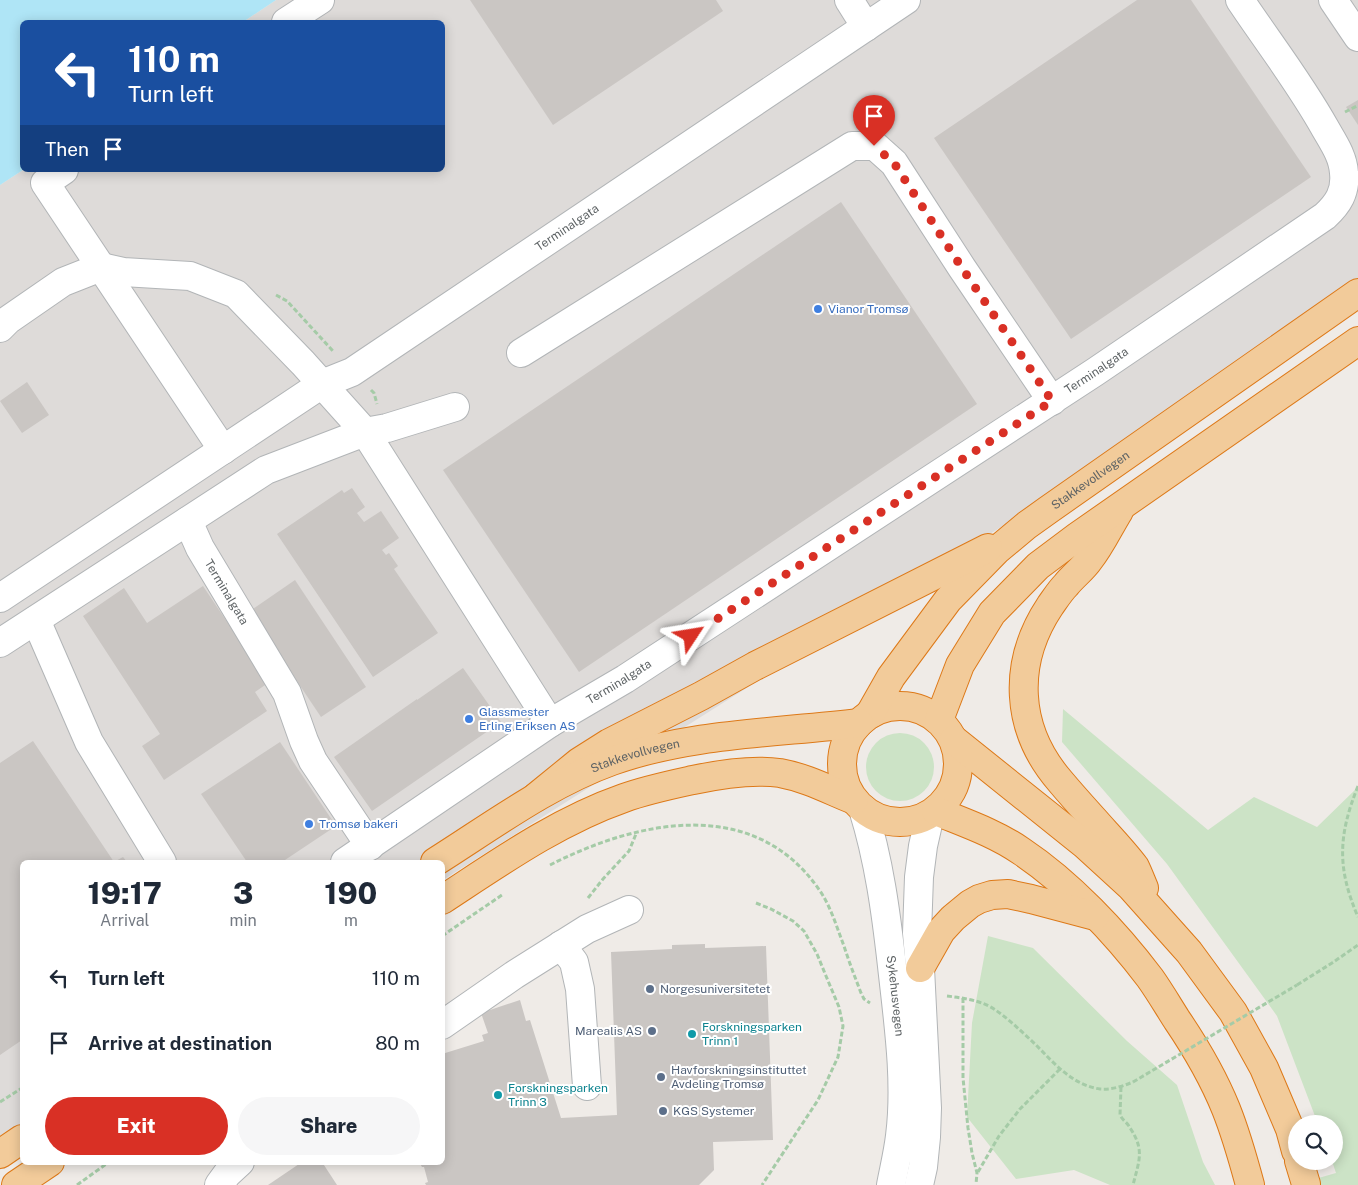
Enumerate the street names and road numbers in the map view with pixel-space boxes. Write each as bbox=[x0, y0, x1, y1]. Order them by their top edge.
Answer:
street label: Terminalgata bbox=[533, 201, 602, 254]
street label: Terminalgata bbox=[1062, 344, 1131, 397]
street label: Stakkevollvegen bbox=[1049, 448, 1132, 513]
street label: Terminalgata bbox=[202, 557, 251, 627]
street label: Terminalgata bbox=[584, 657, 654, 707]
street label: Stakkevollvegen bbox=[588, 736, 681, 776]
street label: Sykehusvegen bbox=[884, 955, 907, 1037]

